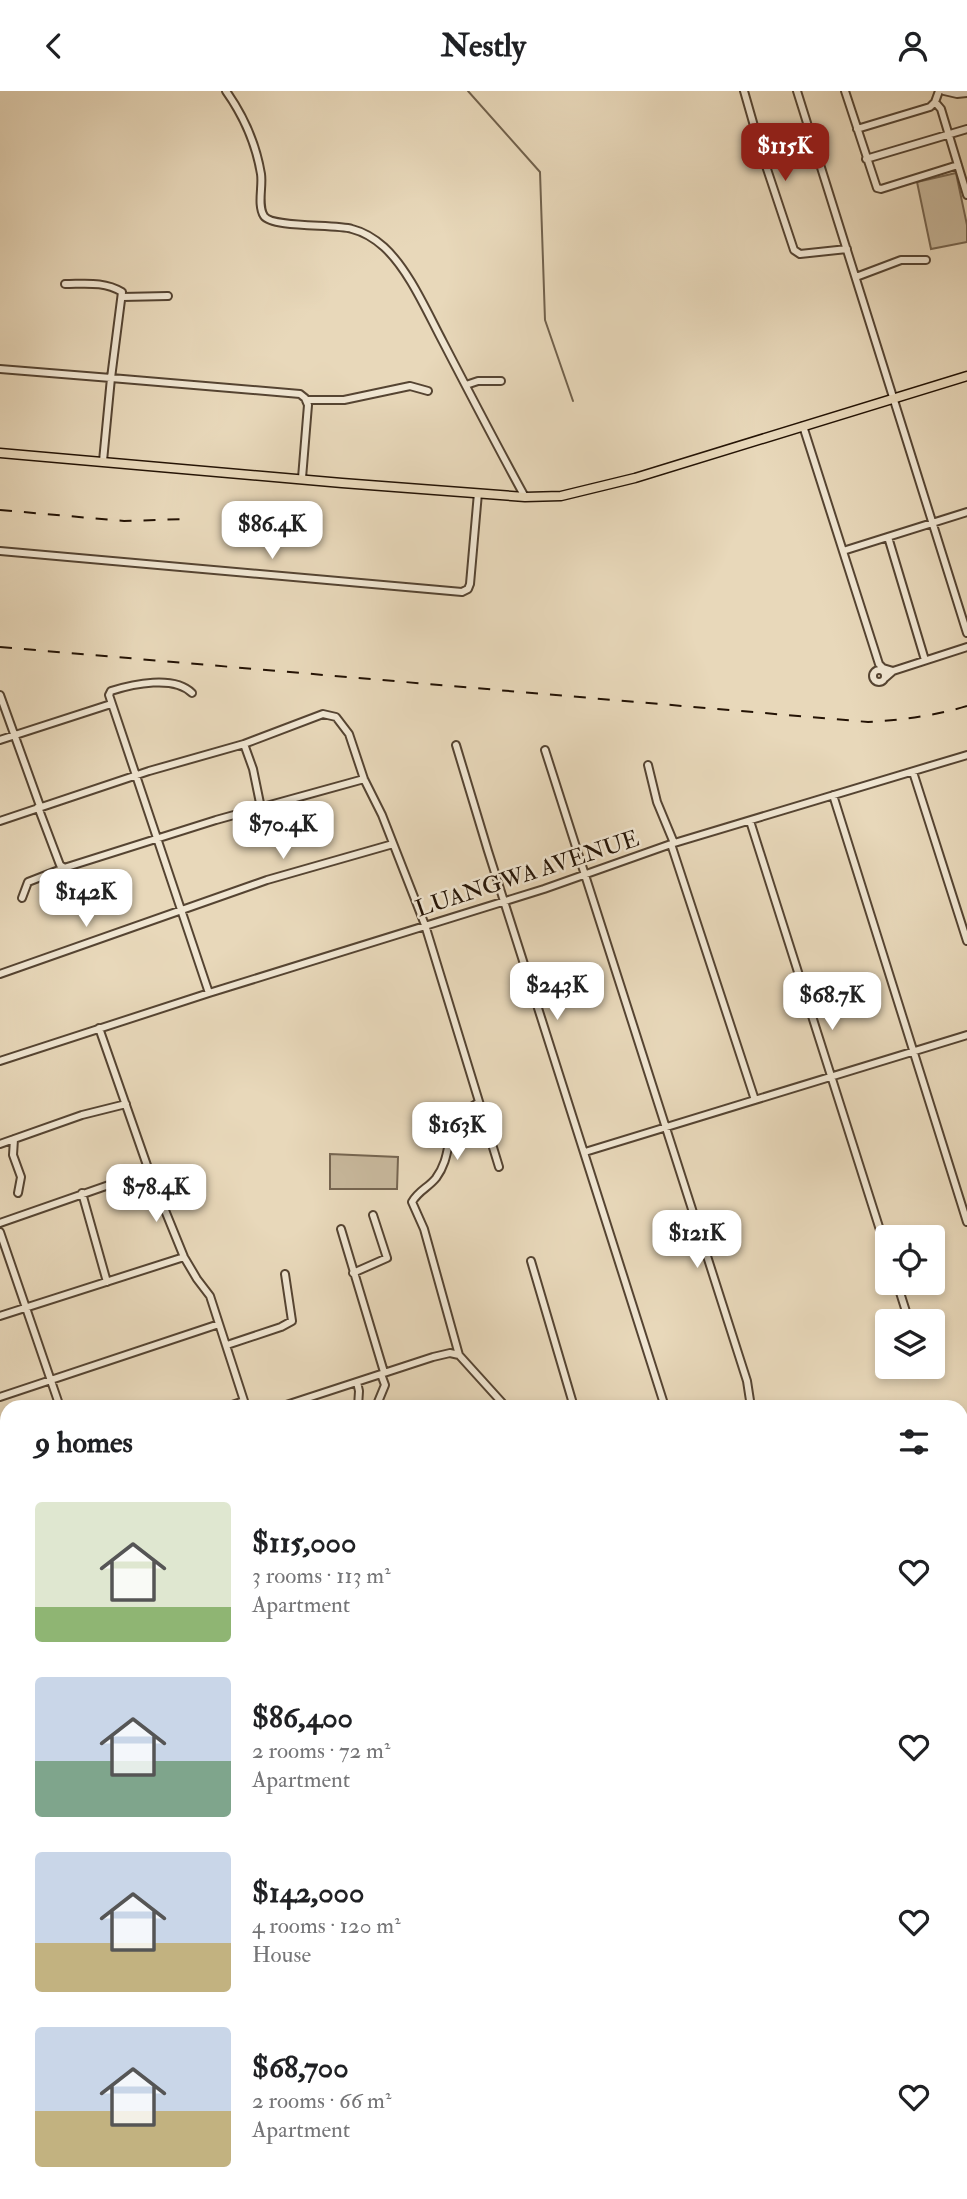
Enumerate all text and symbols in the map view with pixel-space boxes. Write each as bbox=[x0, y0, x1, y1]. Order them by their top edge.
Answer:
text: Nestly bbox=[441, 26, 526, 66]
icon: back bbox=[35, 27, 73, 65]
icon: person bbox=[894, 27, 932, 65]
pin: $115K bbox=[736, 123, 834, 183]
text: $115K bbox=[757, 131, 813, 160]
pin: $86.4K bbox=[215, 501, 329, 561]
text: $86.4K bbox=[238, 509, 306, 538]
pin: $70.4K bbox=[226, 801, 340, 861]
text: $70.4K bbox=[249, 809, 317, 838]
street label: LUANGWA AVENUE bbox=[412, 824, 643, 923]
pin: $142K bbox=[37, 869, 135, 929]
text: $142K bbox=[55, 877, 117, 906]
pin: $243K bbox=[508, 963, 606, 1022]
text: $243K bbox=[526, 970, 588, 999]
pin: $68.7K bbox=[775, 972, 889, 1032]
text: $68.7K bbox=[799, 980, 865, 1009]
pin: $163K bbox=[408, 1103, 506, 1162]
text: $163K bbox=[428, 1110, 486, 1139]
pin: $78.4K bbox=[99, 1165, 213, 1224]
text: $78.4K bbox=[122, 1172, 190, 1201]
pin: $121K bbox=[648, 1211, 746, 1270]
text: $121K bbox=[668, 1218, 726, 1247]
map controls bbox=[875, 1225, 945, 1379]
button: locate bbox=[875, 1225, 945, 1295]
button: layers bbox=[875, 1309, 945, 1379]
icon: filters bbox=[895, 1423, 933, 1461]
text: 9 homes bbox=[35, 1424, 133, 1461]
text: $115,000 bbox=[252, 1524, 356, 1561]
icon: home bbox=[91, 1530, 175, 1614]
icon: heart bbox=[895, 1553, 933, 1591]
text: 3 rooms · 113 m² bbox=[252, 1561, 391, 1590]
text: Apartment bbox=[252, 1590, 350, 1619]
text: $86,400 bbox=[252, 1699, 353, 1736]
icon: home bbox=[91, 1705, 175, 1789]
icon: heart bbox=[895, 1728, 933, 1766]
text: 2 rooms · 72 m² bbox=[252, 1736, 390, 1765]
text: Apartment bbox=[252, 1765, 350, 1794]
text: $142,000 bbox=[252, 1874, 364, 1911]
icon: home bbox=[91, 1880, 175, 1964]
icon: heart bbox=[895, 1903, 933, 1941]
text: 4 rooms · 120 m² bbox=[252, 1911, 401, 1940]
text: House bbox=[252, 1940, 311, 1969]
text: $68,700 bbox=[252, 2049, 349, 2086]
icon: home bbox=[91, 2055, 175, 2139]
icon: heart bbox=[895, 2078, 933, 2116]
text: 2 rooms · 66 m² bbox=[252, 2086, 391, 2115]
text: Apartment bbox=[252, 2115, 350, 2144]

